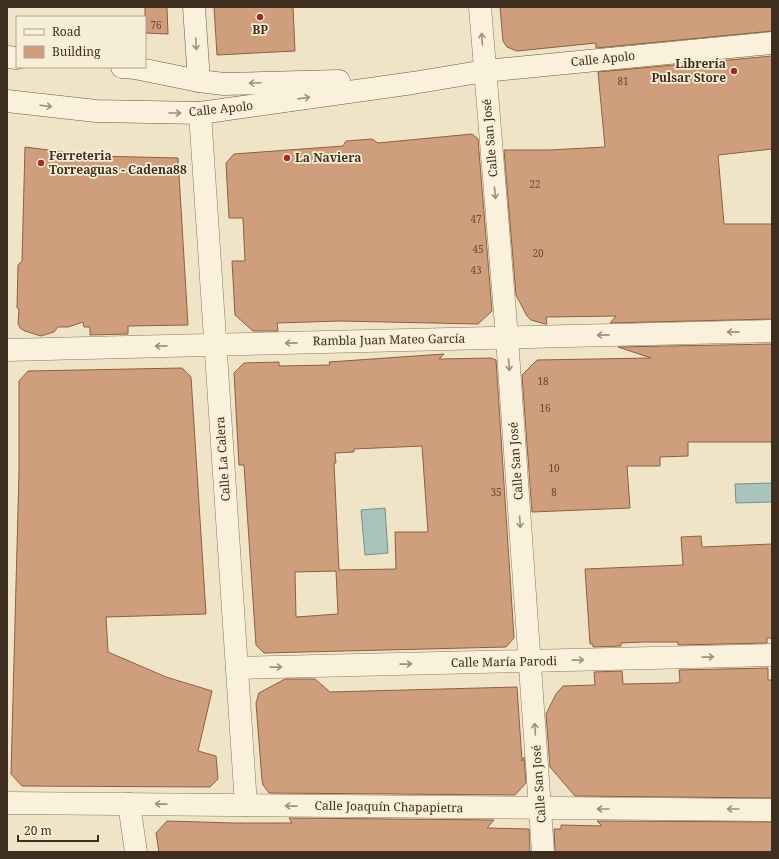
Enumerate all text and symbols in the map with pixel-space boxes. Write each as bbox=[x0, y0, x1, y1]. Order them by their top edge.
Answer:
marker: BP bbox=[255, 12, 265, 22]
legend bbox=[16, 16, 146, 68]
house number: 76 bbox=[150, 18, 162, 32]
place label: BP bbox=[252, 21, 268, 38]
text: Road bbox=[52, 23, 82, 40]
one-way arrow bbox=[479, 33, 486, 46]
one-way arrow bbox=[193, 37, 200, 50]
text: Building bbox=[52, 43, 101, 60]
street label: Calle Apolo bbox=[570, 47, 636, 70]
place label: Librería Pulsar Store bbox=[651, 55, 726, 86]
marker: Librería Pulsar Store bbox=[729, 66, 739, 76]
house number: 81 bbox=[617, 74, 629, 88]
one-way arrow bbox=[249, 80, 262, 87]
one-way arrow bbox=[297, 94, 310, 102]
street label: Calle Apolo bbox=[188, 97, 254, 120]
street label: Calle San José bbox=[478, 98, 501, 178]
one-way arrow bbox=[39, 102, 52, 110]
one-way arrow bbox=[168, 109, 181, 117]
place label: Ferreteria Torreaguas - Cadena88 bbox=[49, 147, 187, 178]
place label: La Naviera bbox=[295, 149, 361, 166]
marker: La Naviera bbox=[282, 153, 292, 163]
marker: Ferreteria Torreaguas - Cadena88 bbox=[36, 158, 46, 168]
house number: 22 bbox=[529, 177, 541, 191]
one-way arrow bbox=[491, 186, 499, 199]
house number: 47 bbox=[470, 212, 482, 226]
house number: 45 bbox=[472, 242, 484, 256]
house number: 20 bbox=[532, 246, 544, 260]
house number: 43 bbox=[470, 263, 482, 277]
one-way arrow bbox=[727, 328, 740, 336]
street label: Rambla Juan Mateo García bbox=[313, 330, 466, 349]
one-way arrow bbox=[597, 331, 610, 339]
one-way arrow bbox=[285, 339, 298, 347]
one-way arrow bbox=[155, 342, 168, 350]
one-way arrow bbox=[506, 358, 513, 371]
house number: 18 bbox=[537, 374, 549, 388]
house number: 16 bbox=[539, 401, 551, 415]
street label: Calle La Calera bbox=[211, 416, 234, 502]
street label: Calle San José bbox=[504, 421, 527, 501]
house number: 10 bbox=[548, 461, 560, 475]
house number: 35 bbox=[490, 485, 502, 499]
house number: 8 bbox=[551, 485, 557, 499]
one-way arrow bbox=[517, 515, 524, 528]
street label: Calle María Parodi bbox=[451, 652, 557, 671]
one-way arrow bbox=[701, 653, 714, 661]
one-way arrow bbox=[571, 656, 584, 664]
one-way arrow bbox=[399, 660, 412, 668]
one-way arrow bbox=[269, 663, 282, 671]
one-way arrow bbox=[531, 723, 539, 736]
street label: Calle San José bbox=[527, 744, 550, 824]
street label: Calle Joaquín Chapapietra bbox=[315, 797, 464, 816]
one-way arrow bbox=[155, 800, 168, 808]
one-way arrow bbox=[285, 802, 298, 810]
one-way arrow bbox=[597, 805, 610, 812]
one-way arrow bbox=[727, 805, 740, 813]
scale bar bbox=[18, 817, 98, 843]
text: 20 m bbox=[24, 822, 52, 839]

